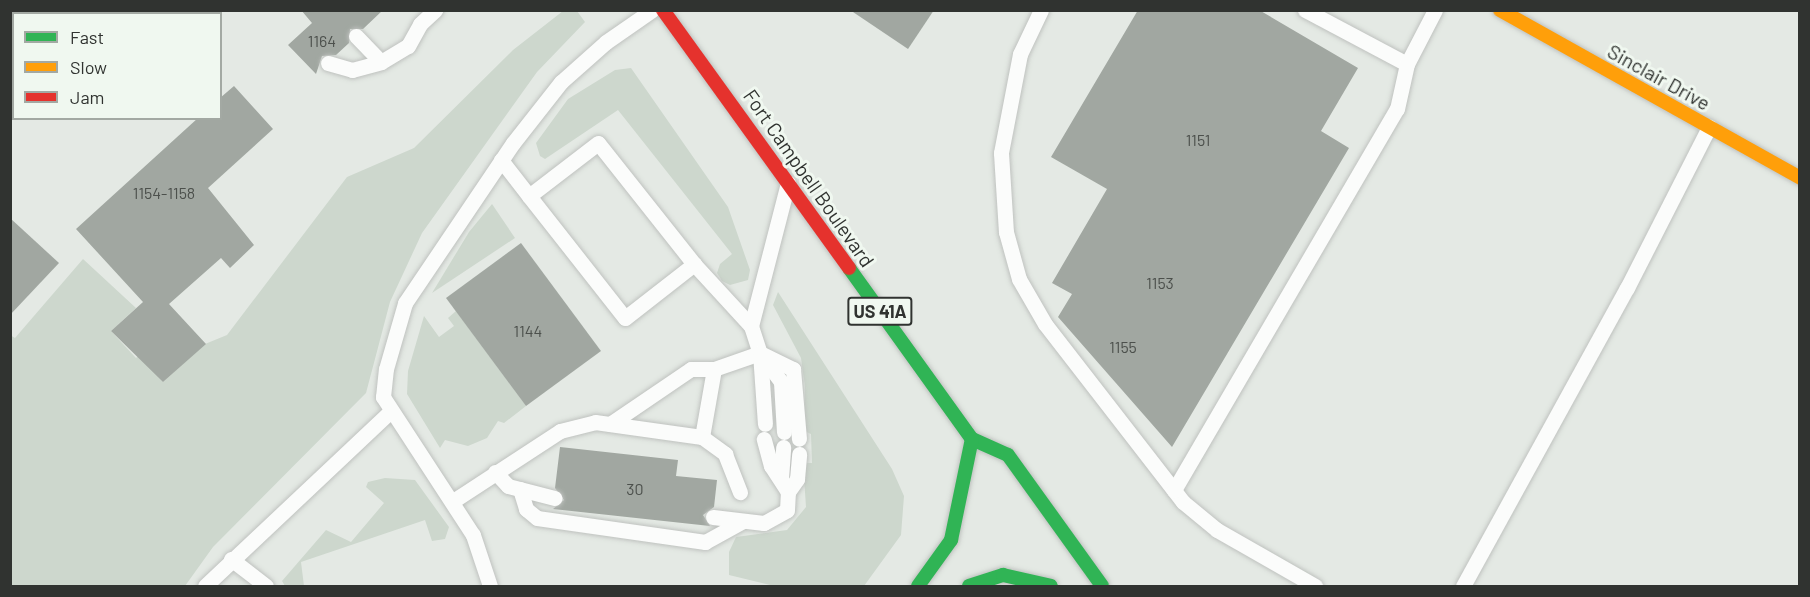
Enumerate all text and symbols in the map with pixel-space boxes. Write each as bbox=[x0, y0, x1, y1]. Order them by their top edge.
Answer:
legend bbox=[12, 12, 222, 120]
text: Fast bbox=[70, 26, 104, 48]
house number: 1164 bbox=[308, 31, 336, 51]
street label: Sinclair Drive bbox=[1604, 39, 1714, 115]
text: Slow bbox=[70, 56, 107, 78]
street label: Fort Campbell Boulevard bbox=[739, 85, 879, 271]
text: Jam bbox=[70, 86, 104, 108]
house number: 1151 bbox=[1186, 130, 1210, 150]
house number: 1154-1158 bbox=[133, 183, 195, 203]
house number: 1153 bbox=[1146, 273, 1174, 293]
road number: US 41A bbox=[847, 296, 913, 326]
house number: 1144 bbox=[514, 321, 542, 341]
house number: 1155 bbox=[1109, 337, 1137, 357]
house number: 30 bbox=[626, 479, 644, 499]

